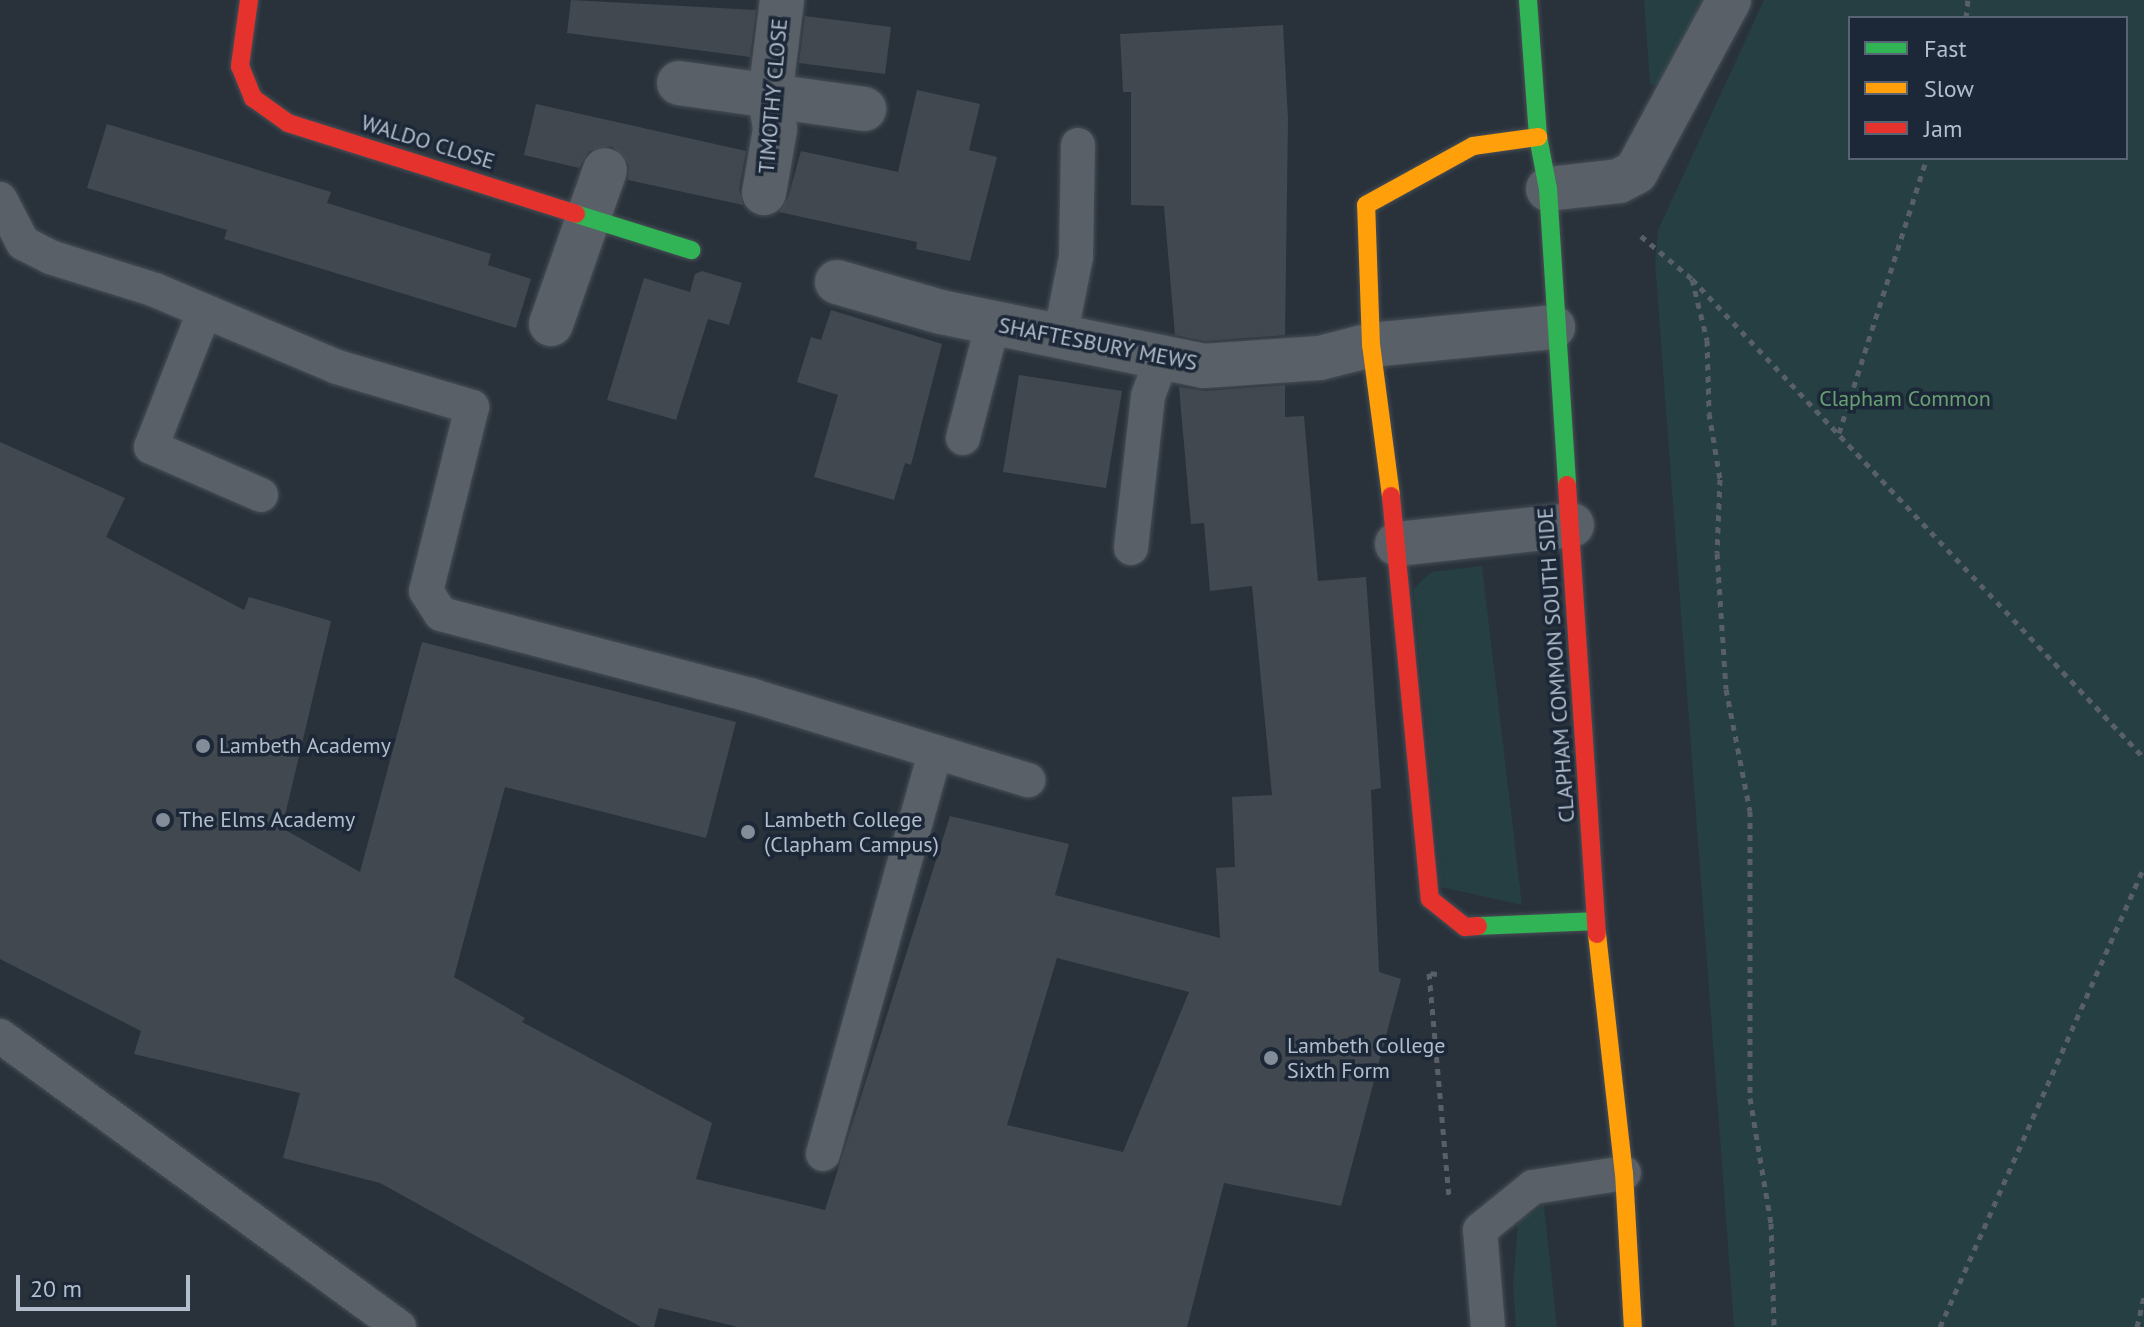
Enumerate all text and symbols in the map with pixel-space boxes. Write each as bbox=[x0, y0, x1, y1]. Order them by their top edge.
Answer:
legend bbox=[1848, 16, 2128, 160]
street label: TIMOTHY CLOSE bbox=[753, 17, 793, 175]
text: Fast bbox=[1924, 33, 1967, 64]
text: Slow bbox=[1924, 73, 1974, 104]
street label: WALDO CLOSE bbox=[358, 109, 498, 175]
text: Jam bbox=[1924, 113, 1962, 144]
street label: SHAFTESBURY MEWS bbox=[996, 312, 1200, 376]
park label: Clapham Common bbox=[1819, 386, 1991, 412]
street label: CLAPHAM COMMON SOUTH SIDE bbox=[1532, 506, 1580, 824]
place label: Lambeth Academy bbox=[219, 733, 392, 759]
marker: Lambeth Academy bbox=[194, 737, 212, 755]
place label: Lambeth College (Clapham Campus) bbox=[764, 806, 939, 858]
place label: The Elms Academy bbox=[179, 807, 356, 833]
marker: The Elms Academy bbox=[154, 811, 172, 829]
marker: Lambeth College (Clapham Campus) bbox=[739, 823, 757, 841]
place label: Lambeth College Sixth Form bbox=[1287, 1032, 1445, 1084]
marker: Lambeth College Sixth Form bbox=[1262, 1049, 1280, 1067]
scale bar bbox=[20, 1259, 194, 1309]
text: 20 m bbox=[30, 1273, 82, 1304]

